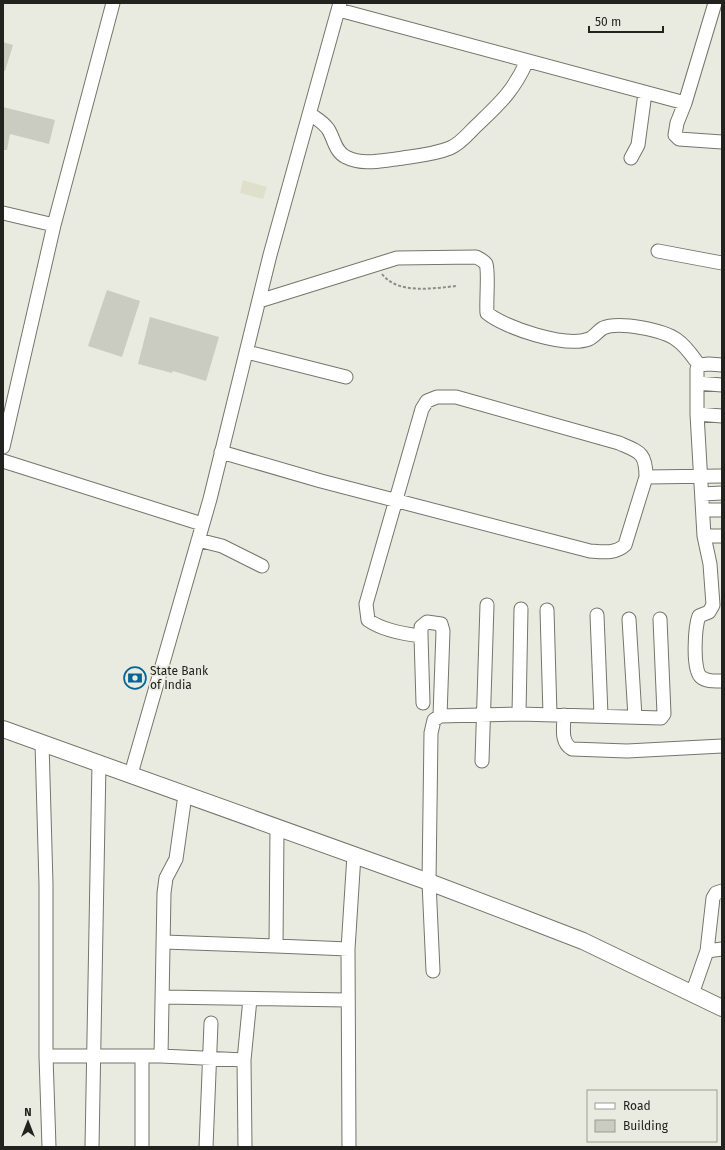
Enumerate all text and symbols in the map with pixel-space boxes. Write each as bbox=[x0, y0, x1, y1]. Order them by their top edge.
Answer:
scale bar bbox=[589, 8, 663, 34]
text: 50 m bbox=[595, 15, 621, 29]
place label: State Bank of India bbox=[150, 664, 209, 692]
bank icon: State Bank of India bbox=[122, 665, 148, 691]
legend bbox=[587, 1090, 717, 1142]
text: Road bbox=[623, 1099, 651, 1113]
north arrow bbox=[8, 1102, 48, 1142]
text: N bbox=[24, 1106, 32, 1119]
text: Building bbox=[623, 1119, 669, 1133]

